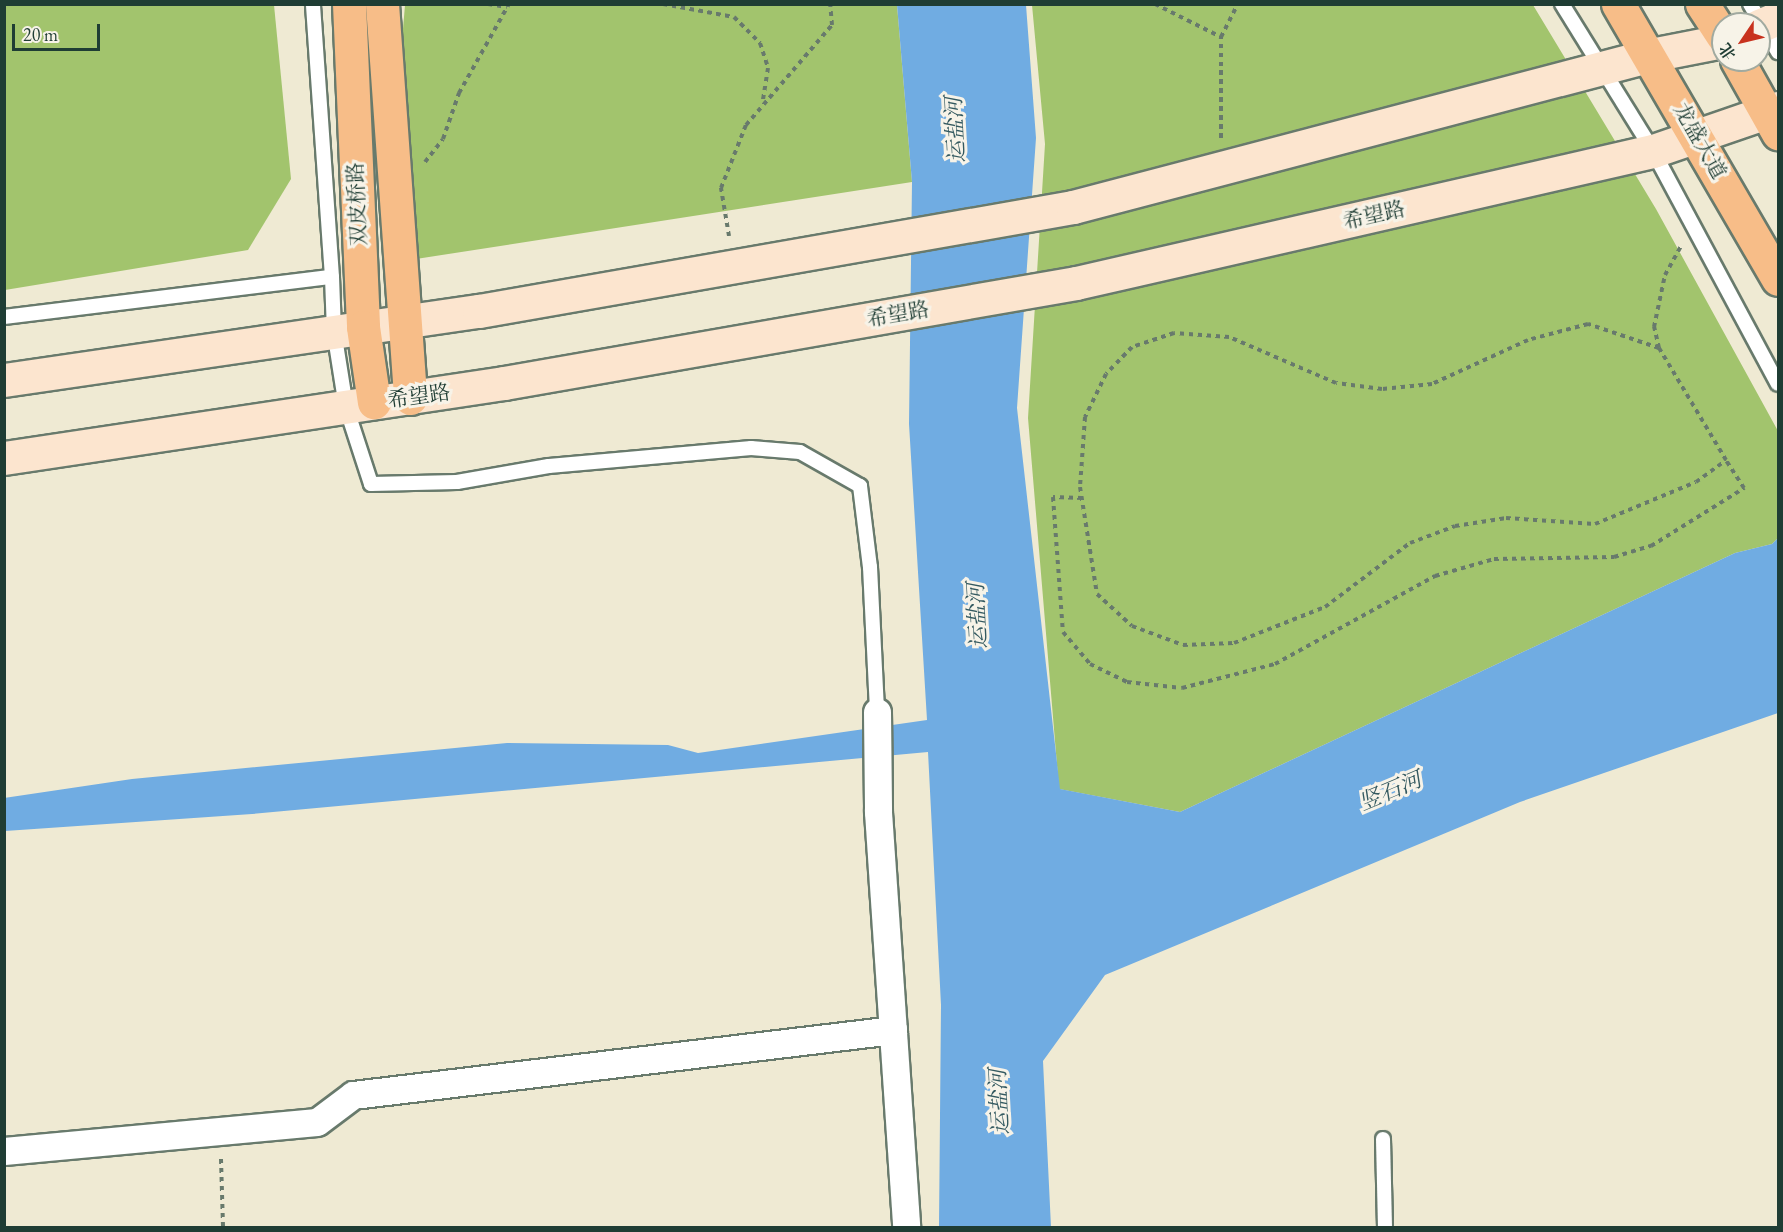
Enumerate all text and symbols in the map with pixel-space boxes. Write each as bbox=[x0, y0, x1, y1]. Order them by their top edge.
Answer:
scale bar bbox=[15, 12, 104, 50]
north arrow bbox=[1711, 12, 1771, 72]
text: 20 m bbox=[23, 23, 58, 46]
text: 北 bbox=[1714, 39, 1741, 64]
water label: 运盐河 bbox=[940, 96, 970, 164]
street label: 龙盛大道 bbox=[1668, 98, 1732, 184]
street label: 双皮桥路 bbox=[342, 161, 372, 247]
street label: 希望路 bbox=[1340, 196, 1408, 234]
street label: 希望路 bbox=[865, 296, 931, 332]
street label: 希望路 bbox=[386, 379, 452, 413]
water label: 运盐河 bbox=[962, 582, 992, 650]
water label: 竖石河 bbox=[1354, 766, 1426, 816]
water label: 运盐河 bbox=[984, 1068, 1014, 1136]

